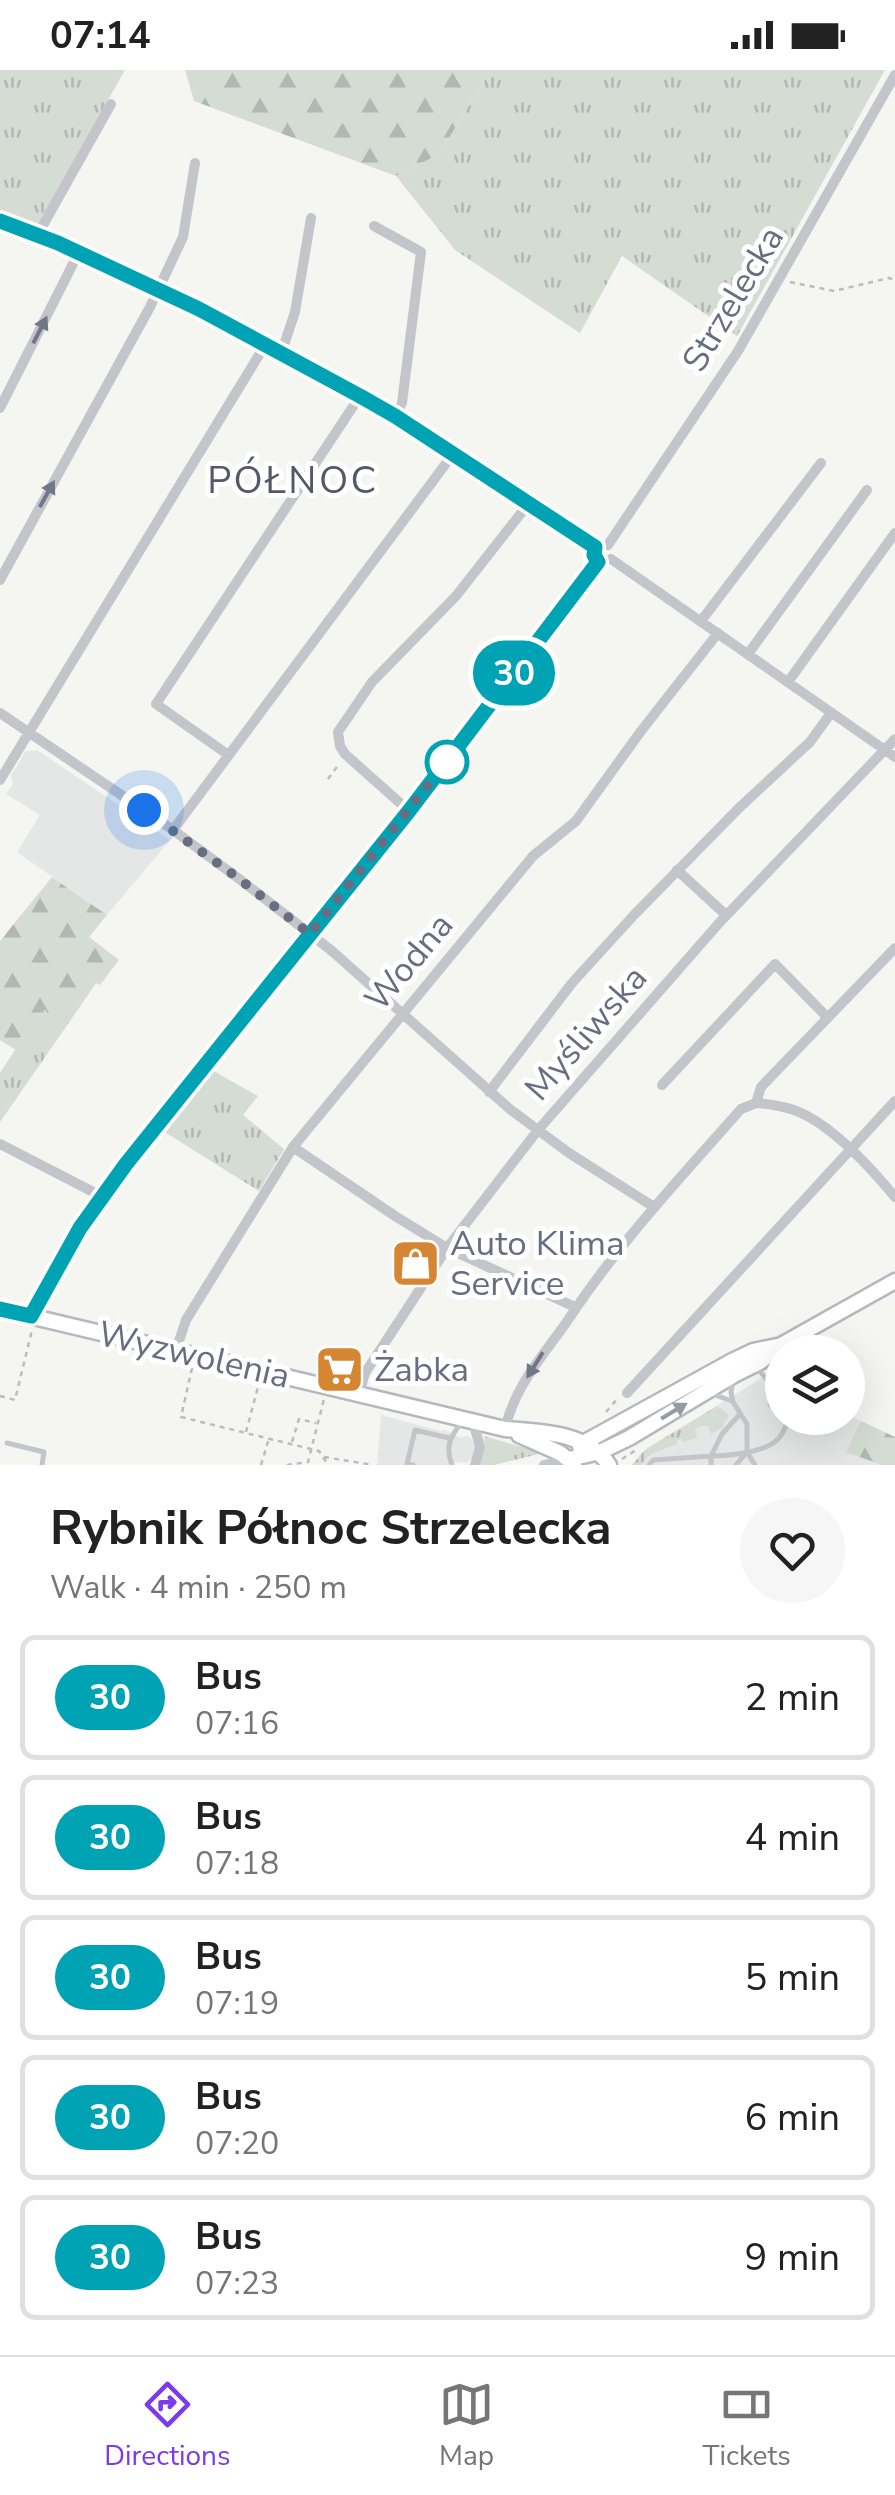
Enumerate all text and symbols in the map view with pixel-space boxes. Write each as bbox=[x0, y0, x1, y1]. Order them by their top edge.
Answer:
text: 07:14 bbox=[50, 10, 151, 61]
street label: Strzelecka bbox=[671, 218, 795, 380]
one-way arrow bbox=[31, 316, 48, 345]
district label: PÓŁNOC bbox=[207, 455, 379, 506]
one-way arrow bbox=[39, 480, 56, 509]
line badge: 30 bbox=[469, 640, 559, 706]
text: 30 bbox=[493, 650, 535, 697]
unlabelled marker bbox=[426, 741, 468, 783]
your location bbox=[119, 785, 169, 835]
street label: Wodna bbox=[354, 903, 464, 1021]
street label: Myśliwska bbox=[514, 955, 658, 1111]
place label: Auto Klima Service bbox=[450, 1220, 625, 1307]
shop icon: Auto Klima Service bbox=[389, 1237, 441, 1289]
street label: Wyzwolenia bbox=[94, 1310, 294, 1400]
map controls bbox=[765, 1335, 865, 1435]
button: layers bbox=[765, 1335, 865, 1435]
supermarket icon: Żabka bbox=[313, 1343, 365, 1395]
place label: Żabka bbox=[374, 1346, 469, 1393]
one-way arrow bbox=[527, 1351, 544, 1379]
one-way arrow bbox=[660, 1403, 688, 1421]
text: Rybnik Północ Strzelecka bbox=[50, 1495, 612, 1561]
button: heart bbox=[740, 1498, 845, 1603]
text: Walk · 4 min · 250 m bbox=[50, 1566, 347, 1609]
text: Bus bbox=[195, 1651, 262, 1702]
text: 2 min bbox=[745, 1672, 840, 1723]
text: 30 bbox=[89, 1674, 131, 1721]
text: 07:16 bbox=[195, 1702, 279, 1745]
text: Bus bbox=[195, 1791, 262, 1842]
text: 4 min bbox=[745, 1812, 840, 1863]
text: 30 bbox=[89, 1814, 131, 1861]
text: 07:18 bbox=[195, 1842, 279, 1885]
text: Bus bbox=[195, 1931, 262, 1982]
text: 5 min bbox=[745, 1952, 840, 2003]
text: 30 bbox=[89, 1954, 131, 2001]
text: 07:19 bbox=[195, 1982, 279, 2025]
text: Bus bbox=[195, 2071, 262, 2122]
text: 6 min bbox=[745, 2092, 840, 2143]
text: 30 bbox=[89, 2094, 131, 2141]
text: 07:20 bbox=[195, 2122, 279, 2165]
text: Bus bbox=[195, 2211, 262, 2262]
text: 9 min bbox=[745, 2232, 840, 2283]
text: 30 bbox=[89, 2234, 131, 2281]
text: 07:23 bbox=[195, 2262, 279, 2305]
tab: Directions bbox=[104, 2377, 230, 2475]
tab: Map bbox=[439, 2377, 494, 2475]
tab: Tickets bbox=[703, 2377, 791, 2475]

